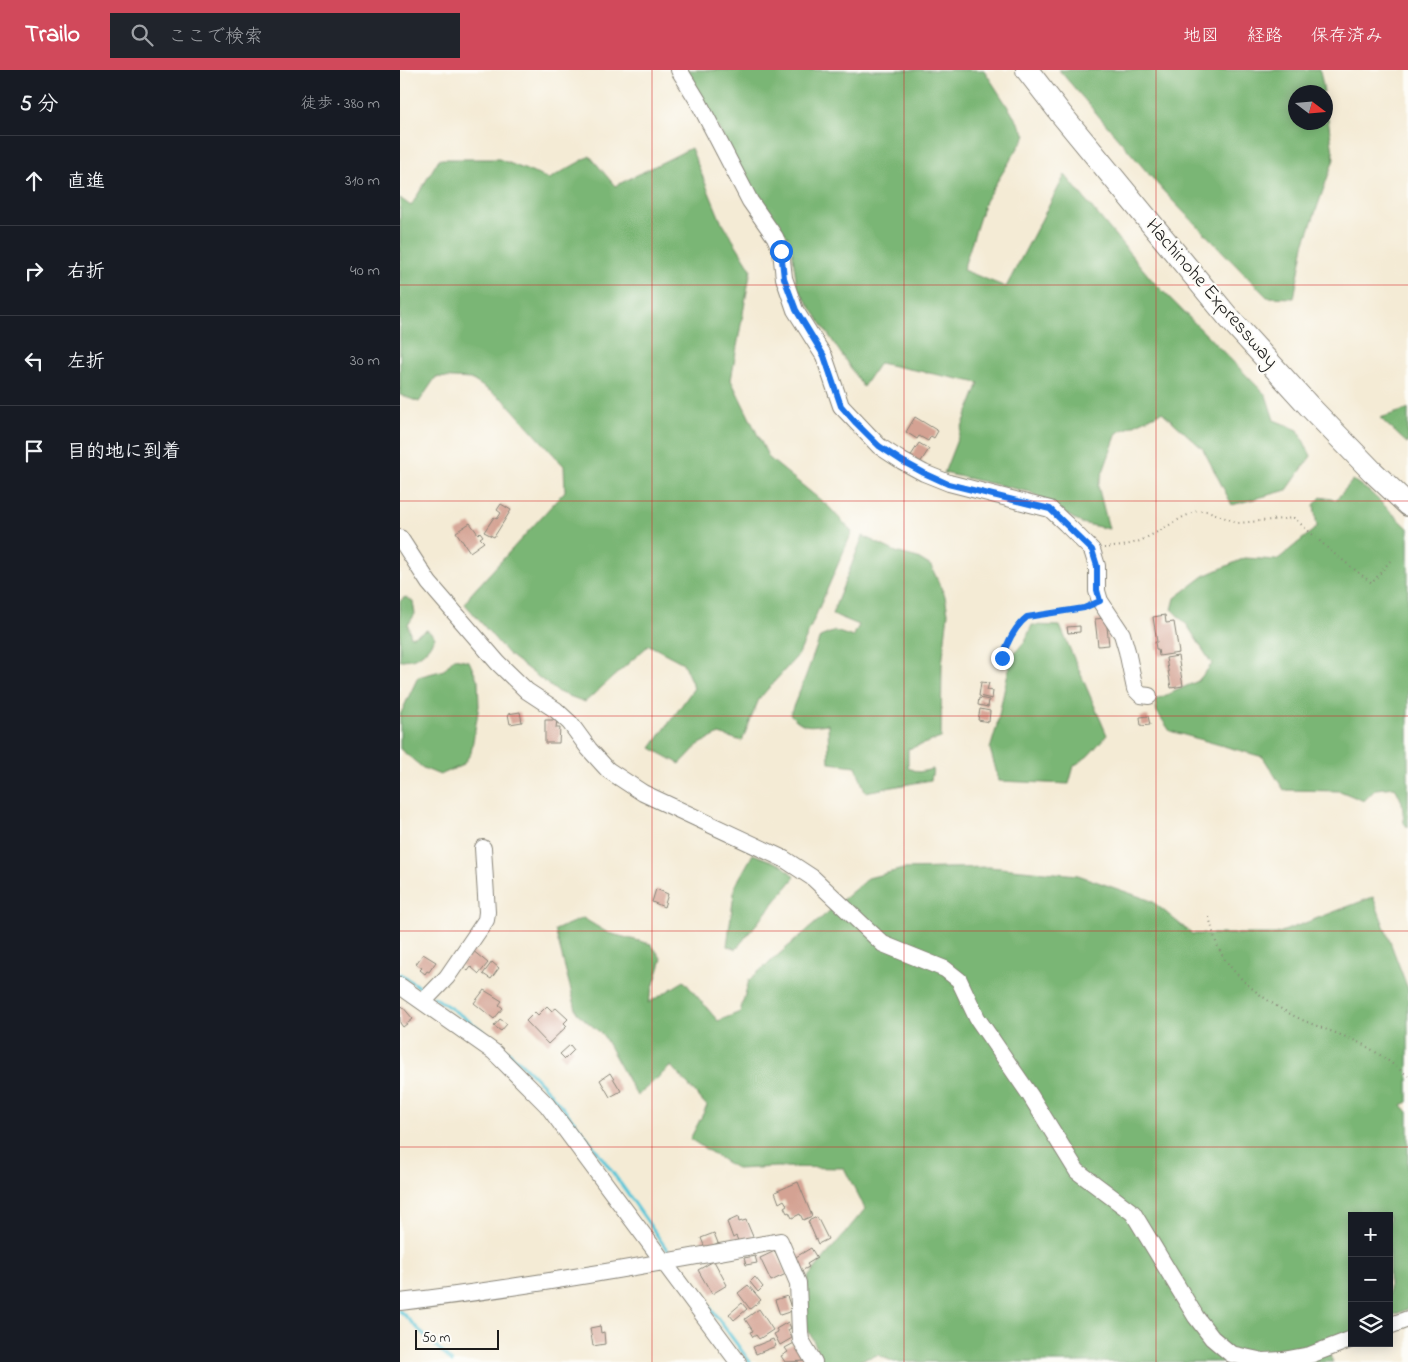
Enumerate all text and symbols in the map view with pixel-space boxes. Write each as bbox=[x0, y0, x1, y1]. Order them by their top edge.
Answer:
search box bbox=[110, 13, 460, 58]
text: Trailo bbox=[25, 18, 80, 53]
icon: search bbox=[128, 21, 156, 49]
text: ここで検索 bbox=[168, 24, 263, 51]
text: 地図 bbox=[1183, 24, 1219, 50]
text: 経路 bbox=[1247, 24, 1283, 50]
text: 保存済み bbox=[1311, 24, 1383, 50]
north arrow bbox=[1288, 85, 1333, 130]
text: 5 分 bbox=[20, 90, 58, 120]
text: 徒歩 · 380 m bbox=[301, 92, 380, 116]
icon: ahead bbox=[20, 167, 48, 195]
text: 直進 bbox=[67, 169, 105, 196]
text: 310 m bbox=[345, 169, 380, 193]
street label: Hachinohe Expressway bbox=[1138, 213, 1284, 375]
route start bbox=[770, 240, 793, 263]
icon: right bbox=[20, 257, 48, 285]
text: 右折 bbox=[67, 259, 105, 286]
text: 40 m bbox=[350, 259, 380, 283]
icon: left bbox=[20, 347, 48, 375]
text: 左折 bbox=[67, 349, 105, 376]
text: 30 m bbox=[350, 349, 380, 373]
icon: arrive bbox=[20, 437, 48, 465]
text: 目的地に到着 bbox=[67, 439, 181, 466]
route end bbox=[991, 647, 1014, 670]
map controls bbox=[1348, 1212, 1393, 1347]
button: + bbox=[1348, 1212, 1393, 1257]
button: − bbox=[1348, 1257, 1393, 1302]
button: layers bbox=[1348, 1302, 1393, 1347]
scale bar bbox=[415, 1327, 499, 1350]
text: 50 m bbox=[422, 1328, 450, 1349]

